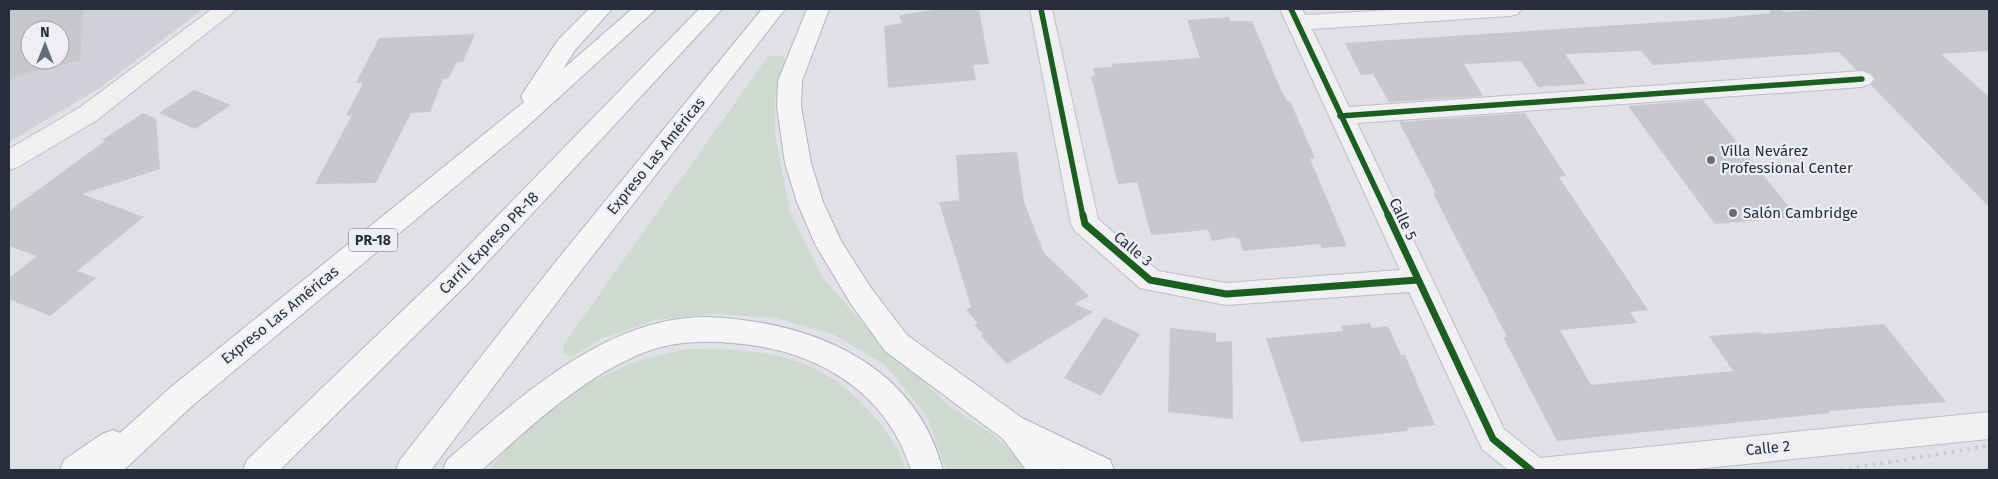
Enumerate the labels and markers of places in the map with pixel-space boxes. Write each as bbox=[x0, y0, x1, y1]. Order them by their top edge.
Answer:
place label: Villa Nevárez Professional Center bbox=[1721, 142, 1853, 177]
marker: Villa Nevárez Professional Center bbox=[1705, 154, 1717, 166]
place label: Salón Cambridge bbox=[1743, 204, 1858, 222]
marker: Salón Cambridge bbox=[1727, 207, 1739, 219]

